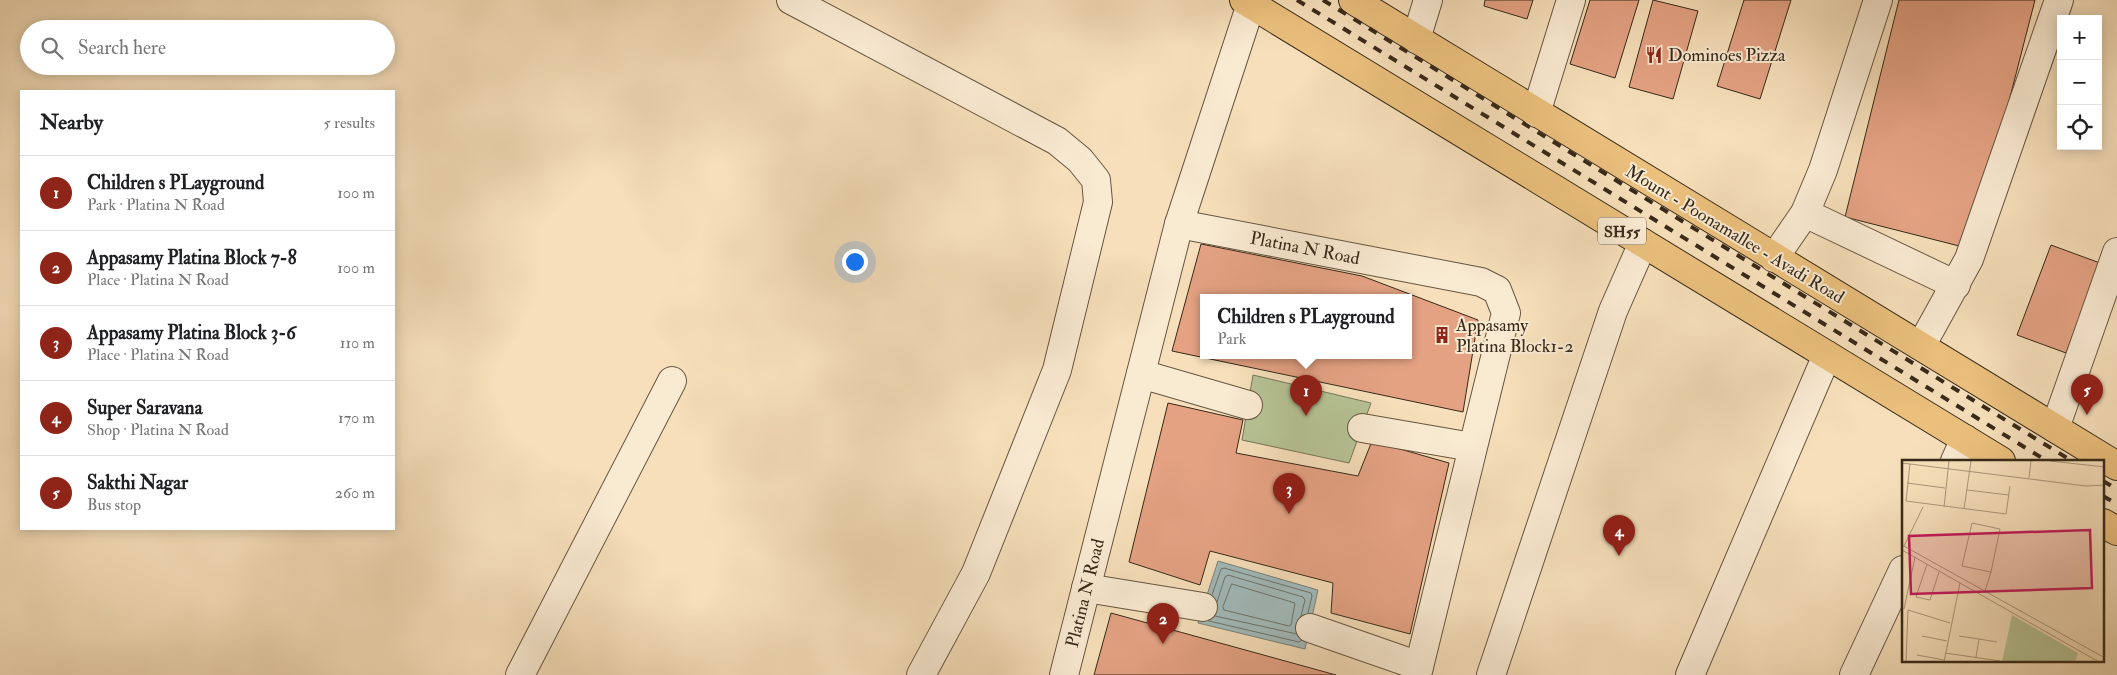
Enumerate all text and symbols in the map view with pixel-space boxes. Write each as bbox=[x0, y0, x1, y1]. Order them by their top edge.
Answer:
map controls bbox=[2057, 15, 2102, 150]
button: + bbox=[2057, 15, 2102, 60]
search box bbox=[20, 20, 395, 75]
icon: search bbox=[38, 34, 66, 62]
text: Search here bbox=[78, 36, 166, 60]
place label: Dominoes Pizza bbox=[1668, 44, 1786, 67]
restaurant icon: Dominoes Pizza bbox=[1644, 45, 1664, 65]
button: − bbox=[2057, 60, 2102, 105]
button: locate bbox=[2057, 105, 2102, 150]
text: Nearby bbox=[40, 109, 103, 136]
text: 5 results bbox=[324, 113, 375, 133]
street label: Mount - Poonamallee - Avadi Road bbox=[1621, 160, 1848, 309]
text: Children s PLayground bbox=[87, 171, 264, 195]
text: 1 bbox=[53, 183, 59, 203]
text: 100 m bbox=[337, 183, 375, 203]
text: Park · Platina N Road bbox=[87, 195, 225, 215]
road number: SH55 bbox=[1598, 218, 1646, 245]
street label: Platina N Road bbox=[1248, 227, 1362, 270]
text: Appasamy Platina Block 7-8 bbox=[87, 246, 297, 270]
your location bbox=[842, 249, 868, 275]
text: 2 bbox=[52, 258, 60, 278]
text: 100 m bbox=[337, 258, 375, 278]
text: Place · Platina N Road bbox=[87, 270, 229, 290]
popup bbox=[1200, 294, 1412, 359]
text: Children s PLayground bbox=[1217, 305, 1395, 329]
place label: Appasamy Platina Block1-2 bbox=[1455, 314, 1574, 358]
text: Appasamy Platina Block 3-6 bbox=[87, 321, 296, 345]
building icon: Appasamy Platina Block1-2 bbox=[1432, 325, 1452, 345]
text: Park bbox=[1217, 329, 1246, 349]
text: 3 bbox=[53, 333, 59, 353]
text: 110 m bbox=[340, 333, 375, 353]
text: Place · Platina N Road bbox=[87, 345, 229, 365]
pin: 5 bbox=[2071, 374, 2103, 415]
pin: 1 bbox=[1290, 375, 1322, 416]
text: Super Saravana bbox=[87, 396, 202, 420]
text: 4 bbox=[52, 408, 60, 428]
text: 170 m bbox=[338, 408, 375, 428]
text: Shop · Platina N Road bbox=[87, 420, 229, 440]
inset map bbox=[1902, 460, 2104, 662]
text: Sakthi Nagar bbox=[87, 471, 188, 495]
pin: 3 bbox=[1273, 473, 1305, 514]
text: 5 bbox=[52, 483, 60, 503]
text: 260 m bbox=[335, 483, 375, 503]
text: Bus stop bbox=[87, 495, 141, 515]
pin: 4 bbox=[1603, 515, 1635, 556]
street label: Platina N Road bbox=[1061, 536, 1110, 650]
pin: 2 bbox=[1147, 603, 1179, 644]

